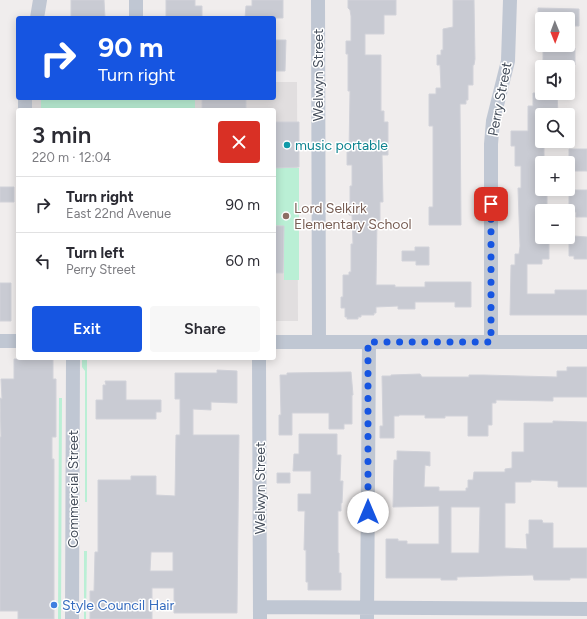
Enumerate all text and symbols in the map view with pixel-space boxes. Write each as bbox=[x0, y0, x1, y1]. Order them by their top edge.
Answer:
north arrow bbox=[535, 12, 575, 52]
map controls bbox=[535, 12, 575, 244]
street label: Welwyn Street bbox=[310, 29, 327, 121]
text: 90 m bbox=[98, 30, 163, 64]
icon: right bbox=[32, 32, 84, 84]
button: sound bbox=[535, 60, 575, 100]
street label: Perry Street bbox=[484, 61, 516, 137]
text: Turn right bbox=[98, 64, 175, 86]
button: search bbox=[535, 108, 575, 148]
text: 3 min bbox=[32, 120, 91, 149]
button: close bbox=[218, 121, 260, 163]
place label: music portable bbox=[295, 137, 388, 154]
marker: music portable bbox=[282, 140, 292, 150]
text: 220 m · 12:04 bbox=[32, 150, 111, 165]
button: + bbox=[535, 156, 575, 196]
pin bbox=[474, 187, 508, 221]
text: Turn right bbox=[66, 188, 134, 206]
icon: arrive bbox=[480, 193, 502, 215]
icon: right bbox=[32, 194, 54, 216]
text: 90 m bbox=[225, 196, 260, 214]
place label: Lord Selkirk Elementary School bbox=[294, 200, 412, 233]
button: − bbox=[535, 204, 575, 244]
text: East 22nd Avenue bbox=[66, 206, 171, 221]
marker: Lord Selkirk Elementary School bbox=[281, 211, 291, 221]
text: Turn left bbox=[66, 244, 124, 262]
icon: left bbox=[32, 250, 54, 272]
text: 60 m bbox=[225, 252, 260, 270]
text: Perry Street bbox=[66, 262, 136, 277]
button: Exit bbox=[32, 306, 142, 352]
button: Share bbox=[150, 306, 260, 352]
street label: Commercial Street bbox=[65, 430, 82, 548]
street label: Welwyn Street bbox=[252, 442, 269, 534]
position arrow bbox=[347, 491, 389, 533]
place label: Style Council Hair bbox=[62, 597, 175, 614]
marker: Style Council Hair bbox=[49, 600, 59, 610]

